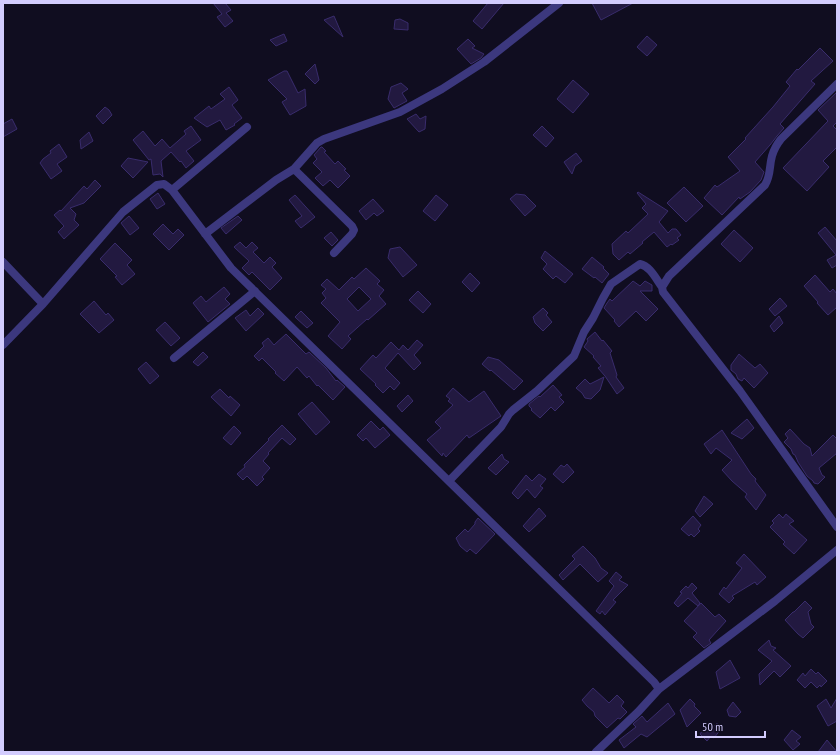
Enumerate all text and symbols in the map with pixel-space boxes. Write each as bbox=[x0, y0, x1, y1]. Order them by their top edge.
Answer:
scale bar bbox=[696, 713, 765, 739]
text: 50 m bbox=[702, 719, 723, 734]

